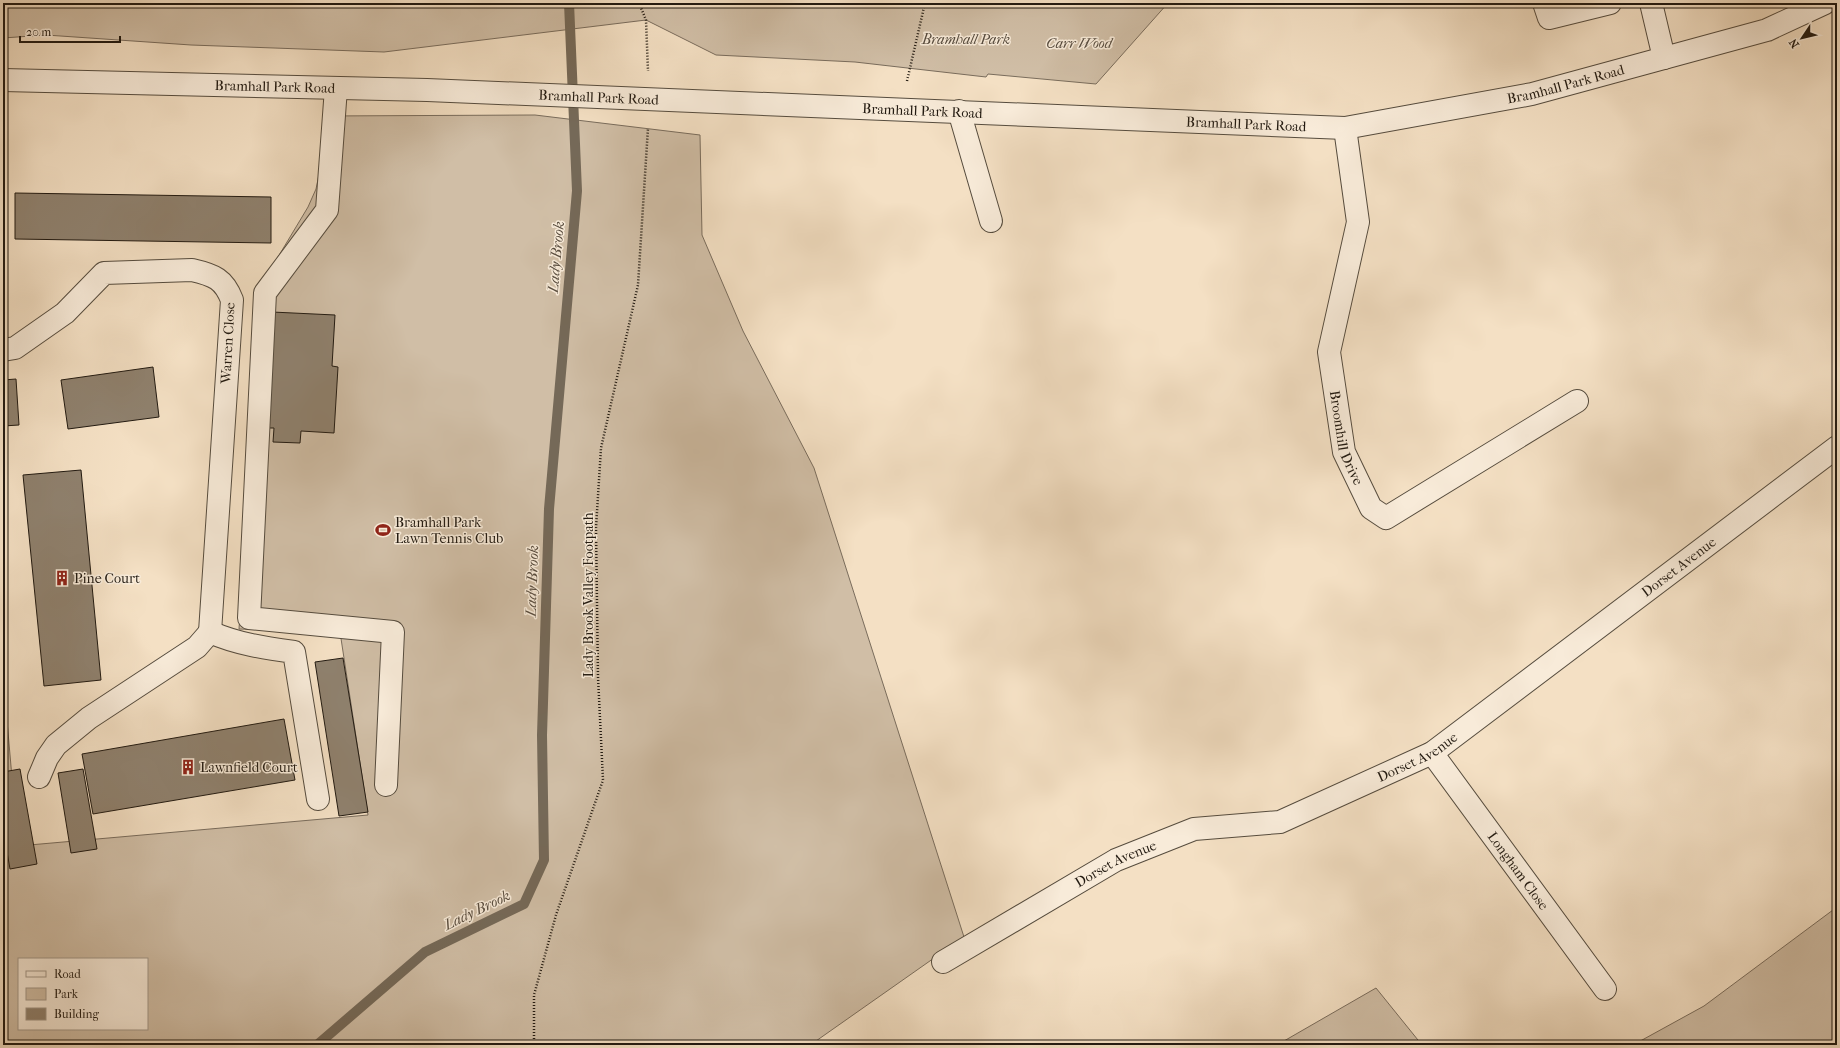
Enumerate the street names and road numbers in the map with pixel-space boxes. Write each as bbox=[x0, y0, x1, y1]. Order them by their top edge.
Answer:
street label: Bramhall Park Road bbox=[1506, 61, 1627, 107]
street label: Bramhall Park Road bbox=[215, 76, 336, 96]
street label: Bramhall Park Road bbox=[538, 86, 660, 108]
street label: Bramhall Park Road bbox=[862, 100, 983, 122]
street label: Bramhall Park Road bbox=[1186, 113, 1307, 135]
street label: Warren Close bbox=[217, 302, 239, 385]
street label: Broomhill Drive bbox=[1326, 389, 1367, 488]
street label: Lady Brook Valley Footpath bbox=[580, 512, 597, 678]
street label: Dorset Avenue bbox=[1638, 533, 1719, 600]
street label: Dorset Avenue bbox=[1374, 728, 1461, 785]
street label: Longham Close bbox=[1484, 828, 1553, 913]
street label: Dorset Avenue bbox=[1072, 836, 1159, 891]

